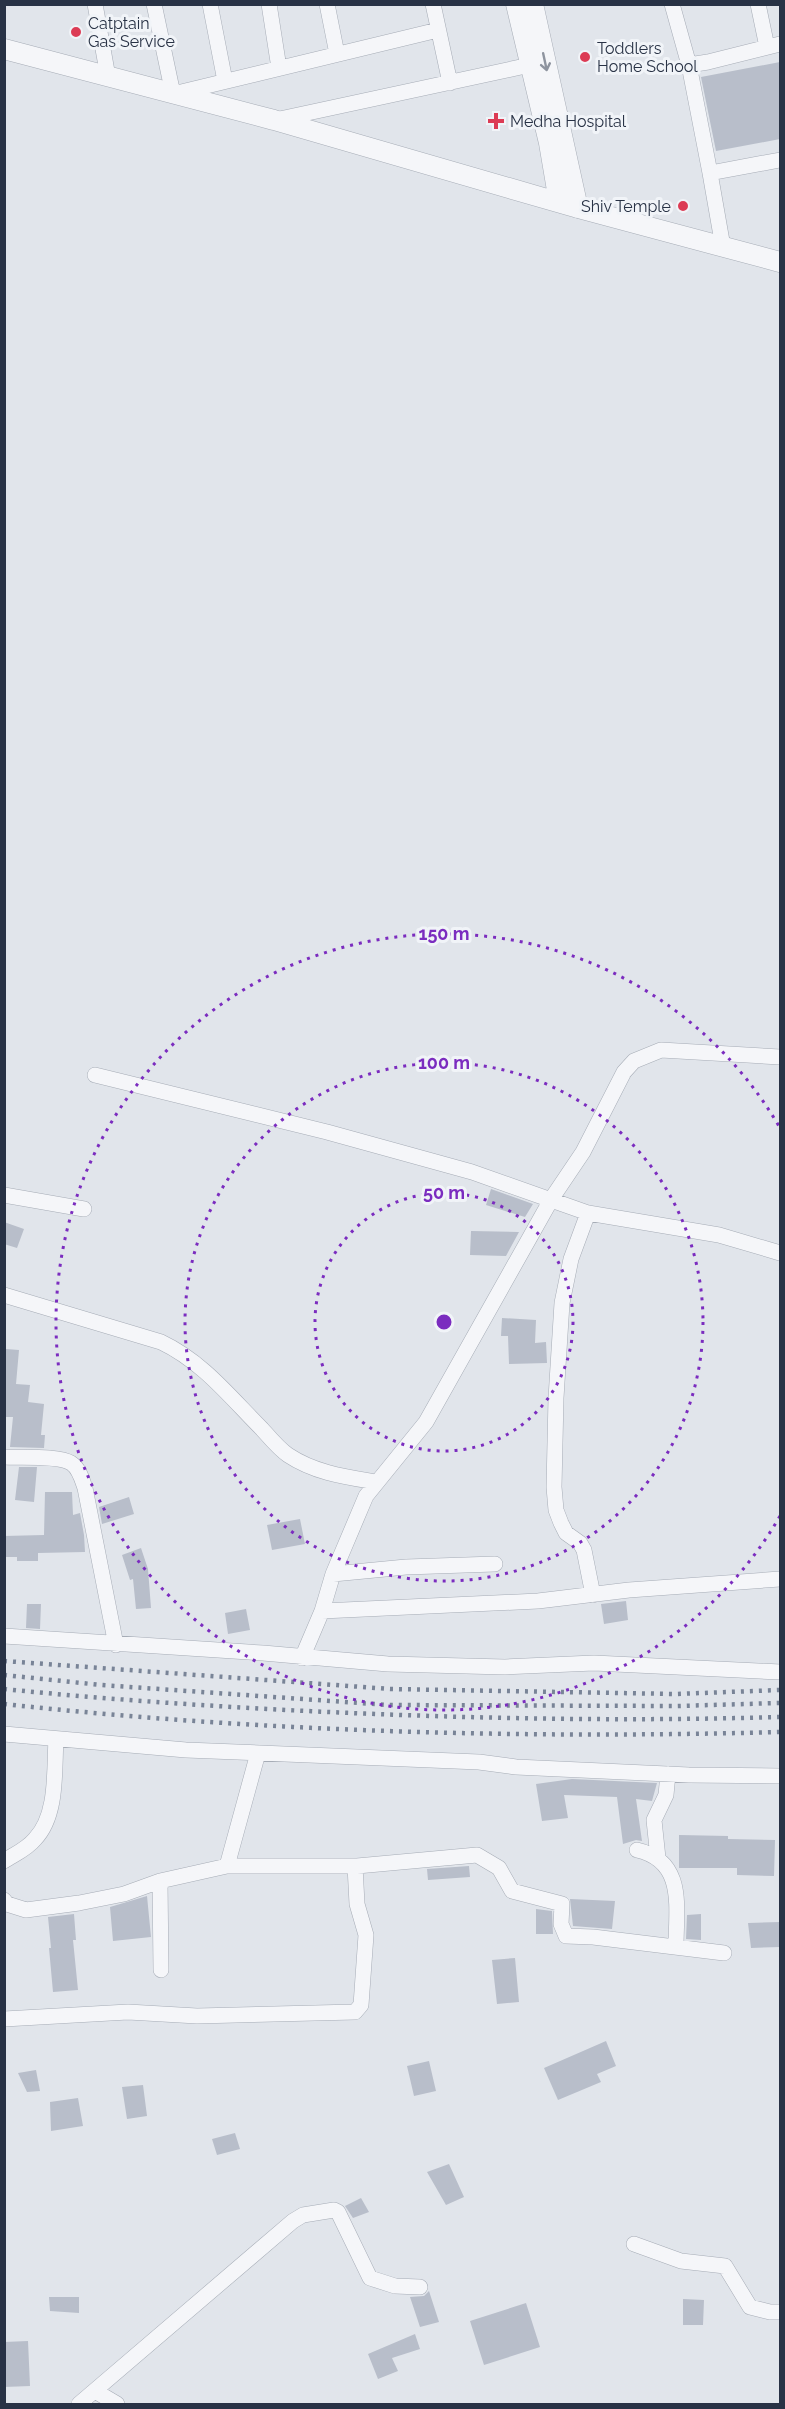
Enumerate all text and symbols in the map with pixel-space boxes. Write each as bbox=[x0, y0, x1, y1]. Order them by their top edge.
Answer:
place label: Catptain Gas Service bbox=[88, 14, 175, 51]
marker: Catptain Gas Service bbox=[69, 25, 83, 39]
place label: Toddlers Home School bbox=[597, 39, 698, 76]
marker: Toddlers Home School bbox=[578, 50, 592, 64]
one-way arrow bbox=[540, 51, 551, 71]
marker: Medha Hospital bbox=[487, 112, 505, 130]
place label: Medha Hospital bbox=[510, 112, 627, 131]
place label: Shiv Temple bbox=[581, 197, 671, 216]
marker: Shiv Temple bbox=[676, 199, 690, 213]
text: 150 m bbox=[419, 923, 470, 944]
text: 100 m bbox=[418, 1052, 470, 1073]
text: 50 m bbox=[423, 1182, 465, 1203]
centre of rings bbox=[434, 1312, 454, 1332]

